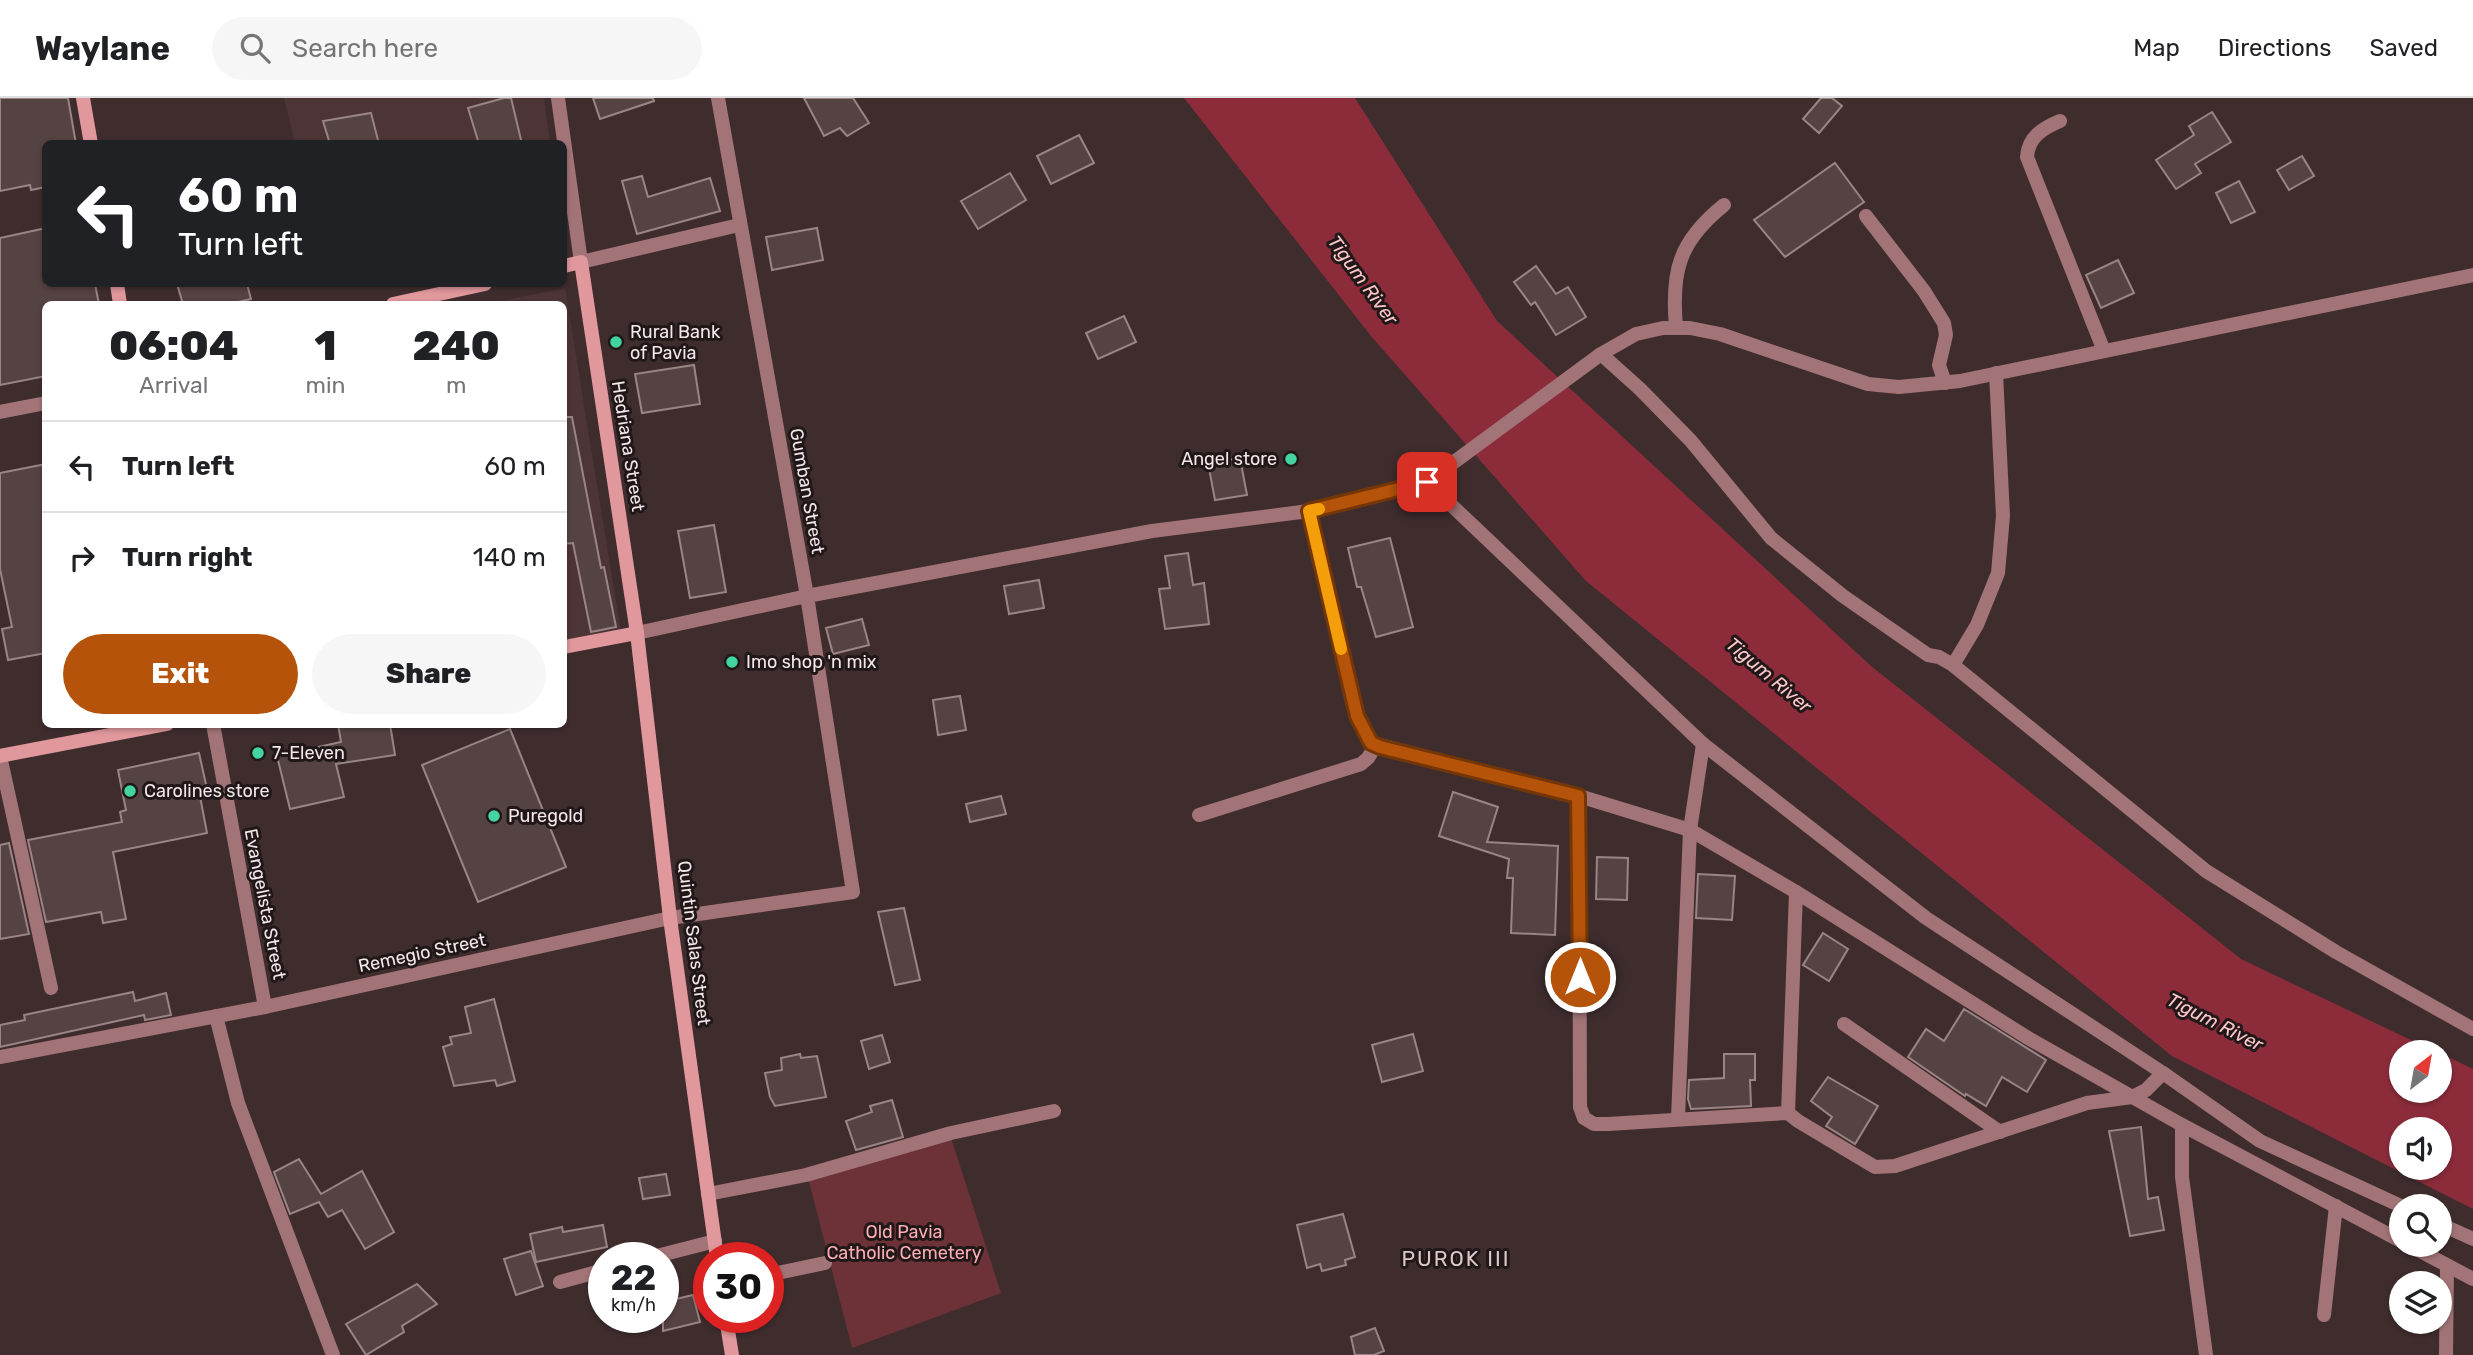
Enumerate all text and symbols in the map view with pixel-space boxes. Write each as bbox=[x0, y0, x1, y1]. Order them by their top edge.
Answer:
search box bbox=[212, 17, 702, 80]
text: Waylane bbox=[35, 29, 170, 68]
icon: search bbox=[236, 29, 274, 67]
text: Search here bbox=[292, 33, 438, 64]
text: Map bbox=[2133, 34, 2180, 62]
text: Directions bbox=[2218, 34, 2331, 62]
text: Saved bbox=[2369, 34, 2438, 62]
text: 60 m bbox=[178, 166, 299, 224]
icon: left bbox=[63, 168, 154, 259]
text: Turn left bbox=[178, 225, 303, 263]
water label: Tigum River bbox=[1323, 231, 1403, 330]
text: 06:04 bbox=[109, 321, 239, 371]
text: 1 bbox=[314, 321, 337, 371]
text: 240 bbox=[412, 321, 500, 371]
place label: Rural Bank of Pavia bbox=[630, 321, 721, 364]
marker: Rural Bank of Pavia bbox=[608, 334, 624, 350]
text: Arrival bbox=[139, 371, 208, 399]
text: min bbox=[306, 371, 346, 399]
text: m bbox=[446, 371, 466, 399]
street label: Hedriana Street bbox=[607, 379, 649, 513]
street label: Gumban Street bbox=[785, 427, 829, 555]
icon: left bbox=[63, 448, 101, 486]
place label: Angel store bbox=[1181, 448, 1277, 470]
text: Turn left bbox=[122, 451, 234, 482]
text: 60 m bbox=[484, 451, 546, 482]
marker: Angel store bbox=[1283, 451, 1299, 467]
pin bbox=[1397, 452, 1457, 512]
icon: arrive bbox=[1408, 463, 1446, 501]
icon: right bbox=[63, 539, 101, 577]
text: Turn right bbox=[122, 542, 252, 573]
text: 140 m bbox=[473, 542, 546, 573]
water label: Tigum River bbox=[1722, 633, 1817, 718]
button: Exit bbox=[63, 634, 298, 714]
button: Share bbox=[312, 634, 546, 714]
place label: Imo shop 'n mix bbox=[746, 651, 877, 673]
marker: Imo shop 'n mix bbox=[724, 654, 740, 670]
place label: 7-Eleven bbox=[272, 742, 345, 764]
marker: 7-Eleven bbox=[250, 745, 266, 761]
place label: Carolines store bbox=[144, 780, 270, 802]
marker: Carolines store bbox=[122, 783, 138, 799]
place label: Puregold bbox=[508, 805, 583, 827]
marker: Puregold bbox=[486, 808, 502, 824]
street label: Evangelista Street bbox=[240, 827, 290, 981]
street label: Quintin Salas Street bbox=[673, 859, 715, 1027]
street label: Remegio Street bbox=[356, 929, 488, 977]
position arrow bbox=[1543, 940, 1617, 1014]
water label: Tigum River bbox=[2163, 988, 2268, 1056]
north arrow bbox=[2389, 1040, 2452, 1102]
map controls bbox=[2389, 1040, 2452, 1334]
button: sound bbox=[2389, 1117, 2452, 1180]
button: search bbox=[2389, 1194, 2452, 1257]
park label: Old Pavia Catholic Cemetery bbox=[826, 1221, 982, 1264]
speed limit sign: 30 bbox=[693, 1242, 784, 1333]
district label: PUROK III bbox=[1402, 1246, 1510, 1271]
text: 22 bbox=[611, 1257, 656, 1299]
button: layers bbox=[2389, 1271, 2452, 1334]
text: km/h bbox=[611, 1294, 656, 1316]

